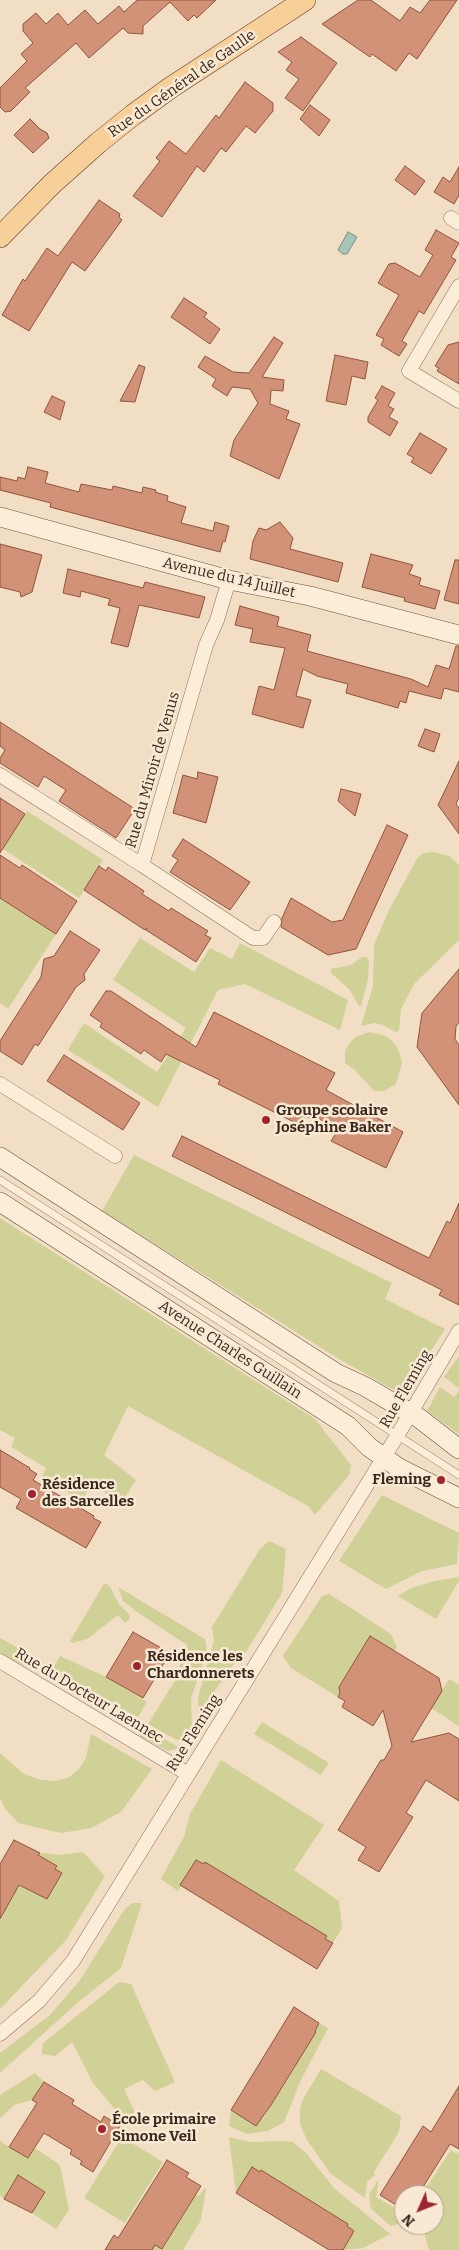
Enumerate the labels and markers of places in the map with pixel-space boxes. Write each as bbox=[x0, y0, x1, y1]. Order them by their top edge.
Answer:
place label: Groupe scolaire Joséphine Baker bbox=[276, 1102, 391, 1137]
marker: Groupe scolaire Joséphine Baker bbox=[260, 1114, 272, 1126]
place label: Fleming bbox=[372, 1471, 431, 1489]
marker: Fleming bbox=[435, 1474, 447, 1486]
place label: Résidence des Sarcelles bbox=[42, 1476, 134, 1511]
marker: Résidence des Sarcelles bbox=[26, 1488, 38, 1500]
place label: Résidence les Chardonnerets bbox=[147, 1648, 254, 1683]
marker: Résidence les Chardonnerets bbox=[131, 1660, 143, 1672]
place label: École primaire Simone Veil bbox=[112, 2111, 216, 2146]
marker: École primaire Simone Veil bbox=[96, 2123, 108, 2135]

